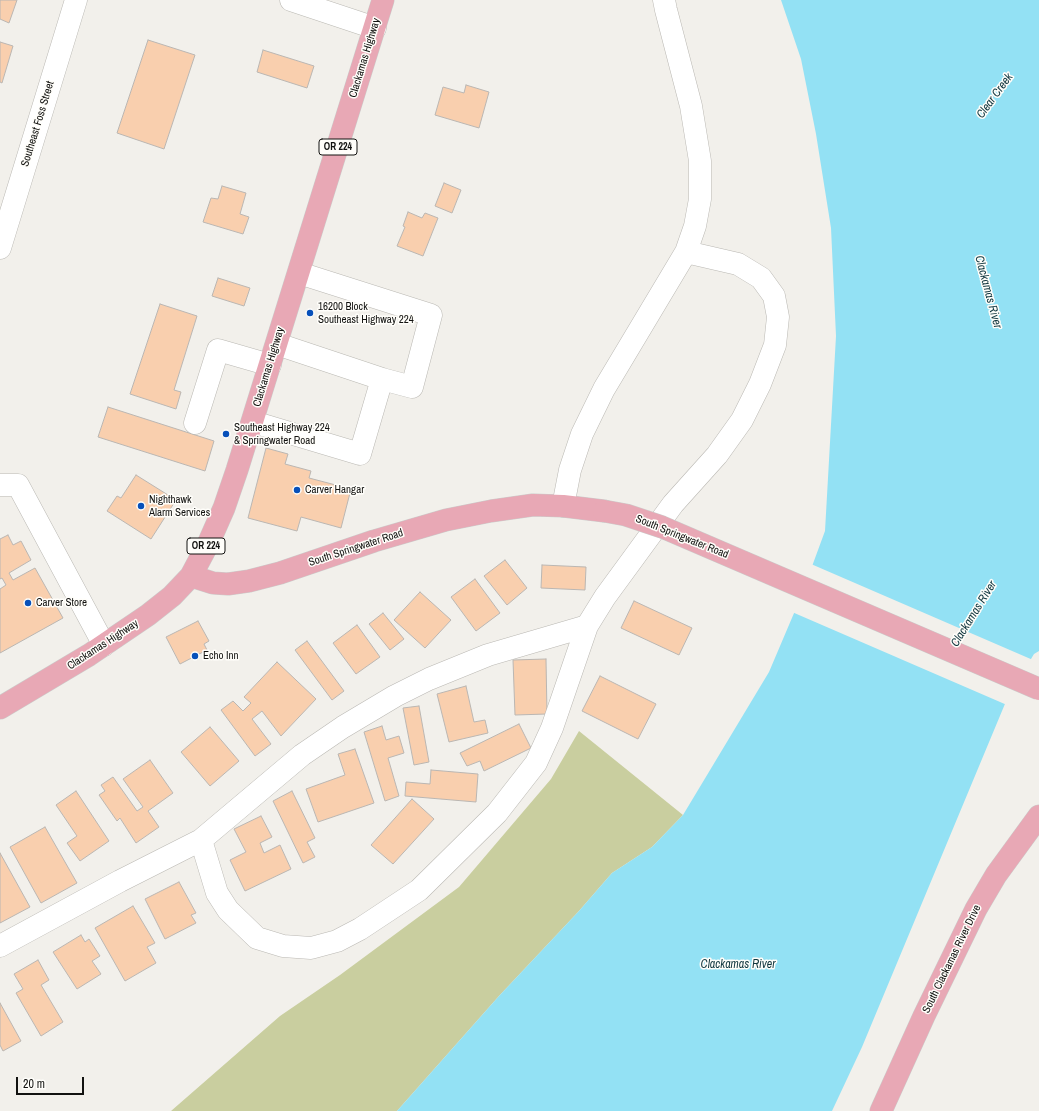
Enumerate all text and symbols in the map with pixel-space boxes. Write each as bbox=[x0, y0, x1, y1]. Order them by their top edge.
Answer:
street label: Clackamas Highway bbox=[347, 17, 383, 99]
water label: Clear Creek bbox=[974, 71, 1016, 121]
street label: Southeast Foss Street bbox=[19, 80, 57, 168]
road number: OR 224 bbox=[319, 139, 357, 155]
water label: Clackamas River bbox=[971, 254, 1005, 330]
place label: 16200 Block Southeast Highway 224 bbox=[318, 300, 414, 326]
marker: 16200 Block Southeast Highway 224 bbox=[305, 308, 315, 318]
street label: Clackamas Highway bbox=[251, 326, 287, 408]
place label: Southeast Highway 224 & Springwater Road bbox=[234, 421, 330, 447]
marker: Southeast Highway 224 & Springwater Road bbox=[221, 429, 231, 439]
place label: Carver Hangar bbox=[305, 483, 364, 497]
marker: Carver Hangar bbox=[292, 485, 302, 495]
place label: Nighthawk Alarm Services bbox=[149, 493, 210, 519]
marker: Nighthawk Alarm Services bbox=[136, 501, 146, 511]
street label: South Springwater Road bbox=[634, 512, 730, 562]
street label: South Springwater Road bbox=[307, 526, 405, 570]
road number: OR 224 bbox=[187, 538, 225, 554]
water label: Clackamas River bbox=[948, 578, 1000, 650]
place label: Carver Store bbox=[36, 596, 87, 610]
marker: Carver Store bbox=[23, 598, 33, 608]
street label: Clackamas Highway bbox=[65, 617, 141, 673]
place label: Echo Inn bbox=[203, 649, 239, 663]
marker: Echo Inn bbox=[190, 651, 200, 661]
street label: South Clackamas River Drive bbox=[920, 903, 984, 1015]
water label: Clackamas River bbox=[701, 958, 775, 972]
scale bar bbox=[18, 1069, 86, 1095]
text: 20 m bbox=[23, 1076, 45, 1092]

